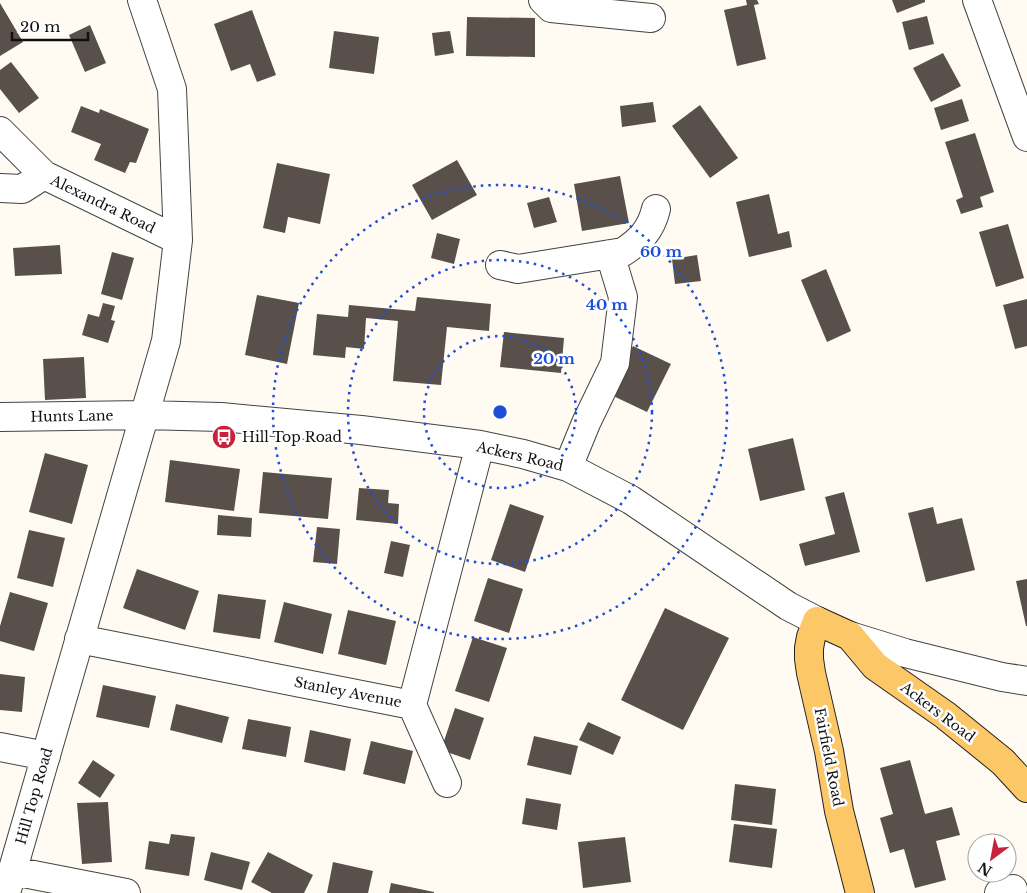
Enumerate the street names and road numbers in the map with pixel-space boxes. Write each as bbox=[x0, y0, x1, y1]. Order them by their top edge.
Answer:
street label: Alexandra Road bbox=[47, 170, 159, 237]
street label: Hunts Lane bbox=[30, 406, 114, 426]
street label: Ackers Road bbox=[474, 437, 566, 475]
street label: Stanley Avenue bbox=[293, 673, 403, 711]
street label: Ackers Road bbox=[896, 678, 979, 746]
street label: Fairfield Road bbox=[811, 706, 848, 809]
street label: Hill Top Road bbox=[12, 745, 57, 847]

